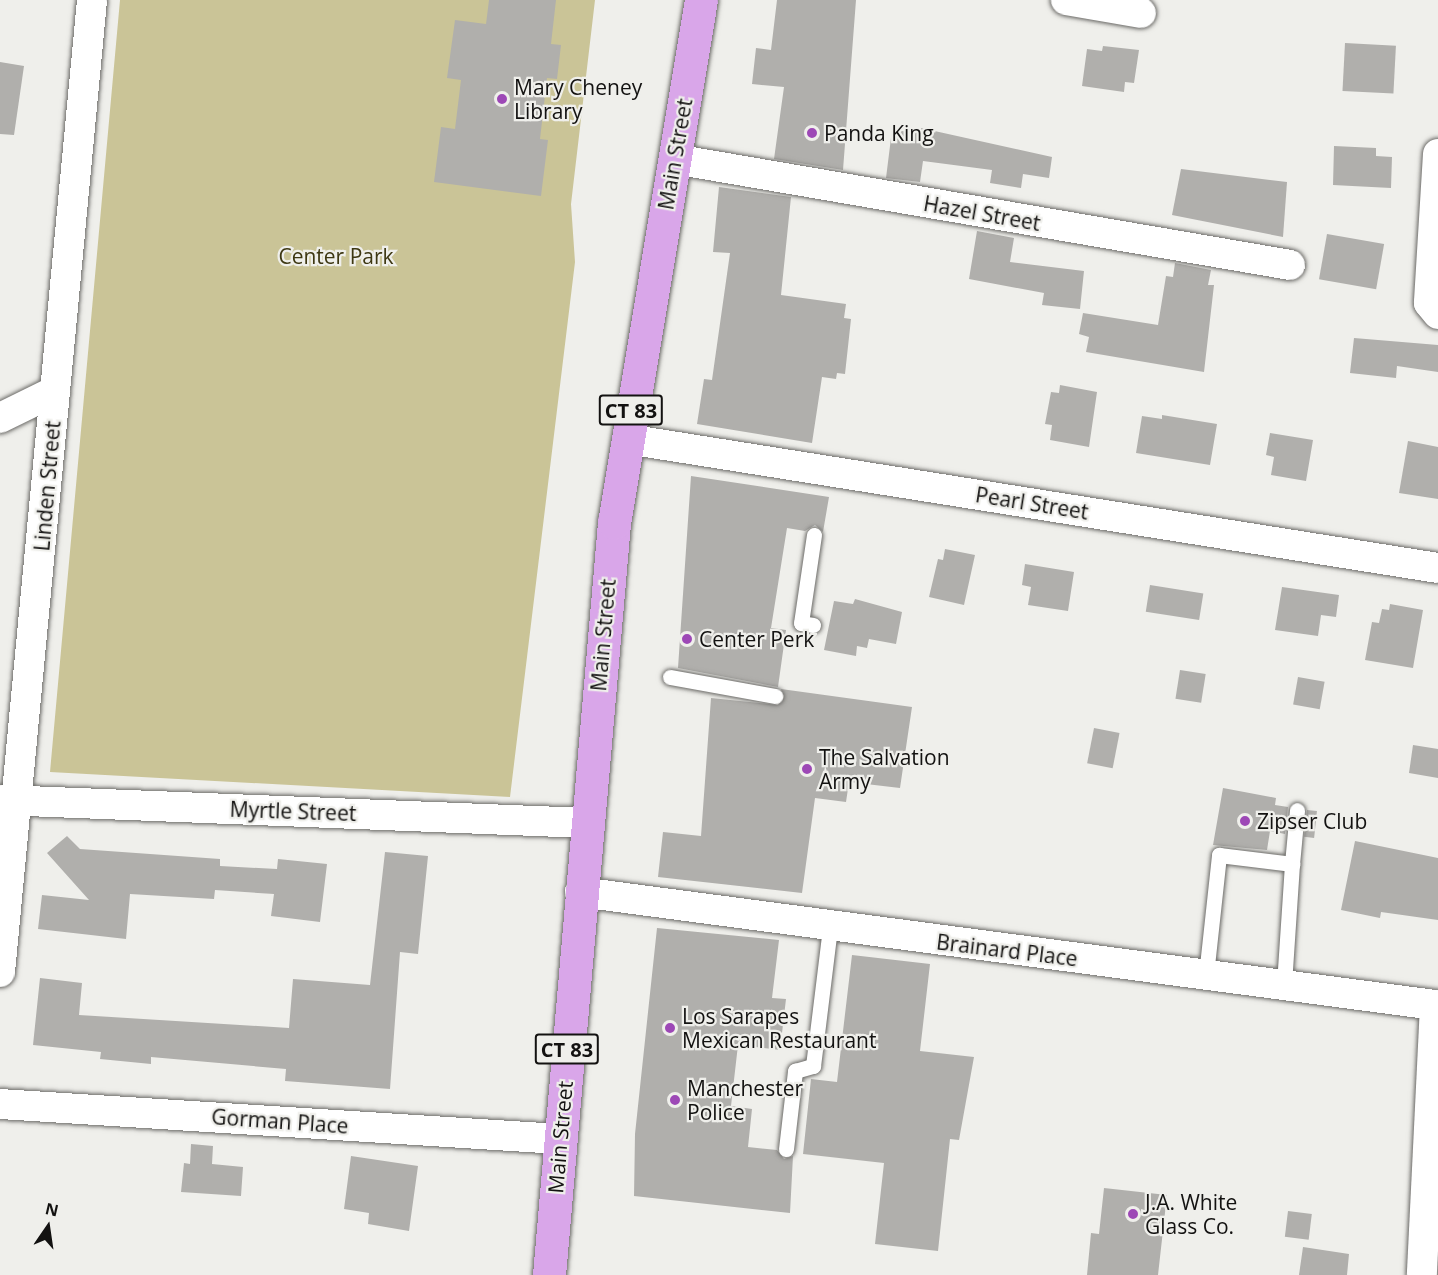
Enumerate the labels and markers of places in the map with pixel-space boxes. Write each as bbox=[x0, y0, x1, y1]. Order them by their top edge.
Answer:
place label: Mary Cheney Library bbox=[514, 74, 642, 124]
marker: Mary Cheney Library bbox=[495, 92, 509, 106]
place label: Panda King bbox=[824, 120, 934, 146]
marker: Panda King bbox=[805, 126, 819, 140]
place label: Center Perk bbox=[699, 626, 814, 652]
marker: Center Perk bbox=[680, 632, 694, 646]
place label: The Salvation Army bbox=[819, 744, 950, 794]
marker: The Salvation Army bbox=[800, 762, 814, 776]
place label: Zipser Club bbox=[1257, 808, 1367, 834]
marker: Zipser Club bbox=[1238, 814, 1252, 828]
place label: Los Sarapes Mexican Restaurant bbox=[682, 1003, 876, 1053]
marker: Los Sarapes Mexican Restaurant bbox=[663, 1021, 677, 1035]
place label: Manchester Police bbox=[687, 1075, 803, 1125]
marker: Manchester Police bbox=[668, 1093, 682, 1107]
place label: J.A. White Glass Co. bbox=[1145, 1189, 1237, 1239]
marker: J.A. White Glass Co. bbox=[1126, 1207, 1140, 1221]

